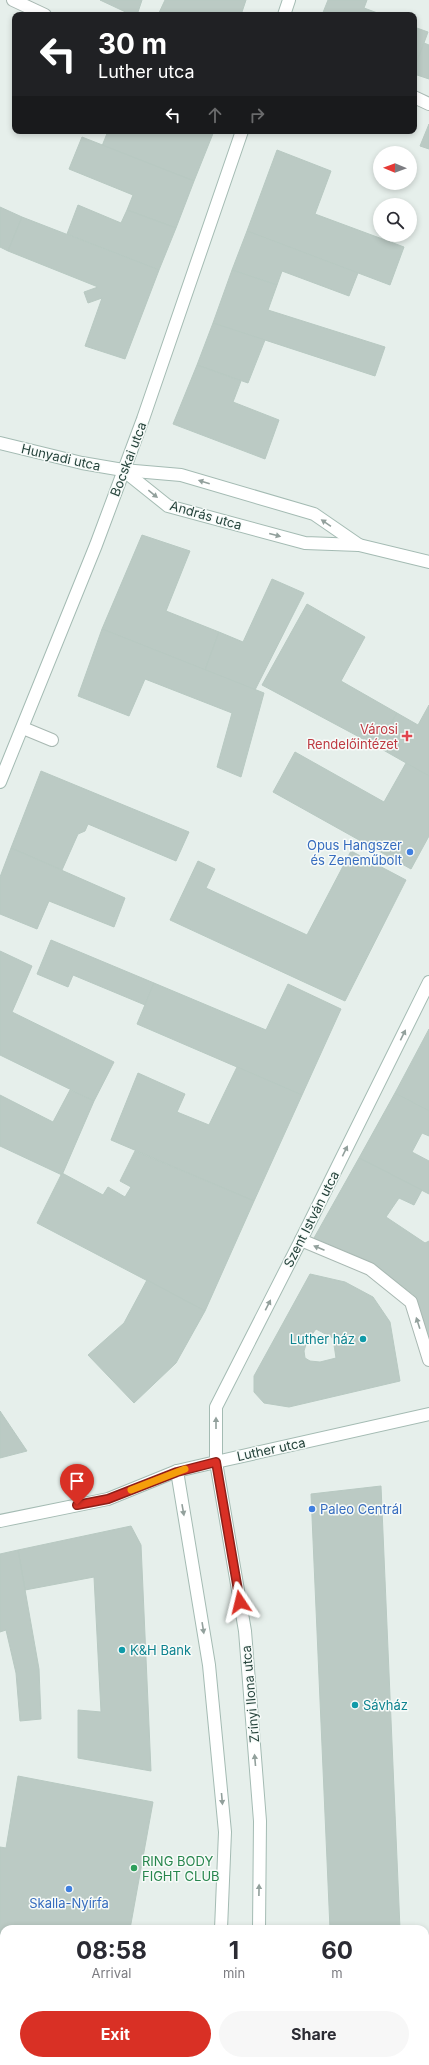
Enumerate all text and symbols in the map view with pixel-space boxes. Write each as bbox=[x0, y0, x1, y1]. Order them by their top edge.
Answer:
text: 30 m bbox=[98, 27, 167, 61]
icon: left bbox=[32, 28, 84, 80]
text: Luther utca bbox=[98, 61, 195, 82]
icon: left bbox=[162, 104, 184, 126]
icon: ahead bbox=[204, 104, 226, 126]
icon: right bbox=[246, 104, 268, 126]
north arrow bbox=[373, 146, 417, 190]
map controls bbox=[373, 146, 417, 242]
button: search bbox=[373, 198, 417, 242]
street label: Bocskai utca bbox=[106, 419, 150, 499]
street label: Hunyadi utca bbox=[20, 440, 102, 474]
one-way arrow bbox=[197, 479, 209, 485]
one-way arrow bbox=[148, 490, 159, 498]
street label: András utca bbox=[168, 497, 244, 533]
one-way arrow bbox=[321, 519, 332, 527]
one-way arrow bbox=[270, 532, 282, 538]
place label: Városi Rendelőintézet bbox=[307, 721, 398, 752]
marker: Városi Rendelőintézet bbox=[401, 730, 413, 742]
place label: Opus Hangszer és Zeneműbolt bbox=[307, 837, 402, 868]
marker: Opus Hangszer és Zeneműbolt bbox=[405, 847, 415, 857]
one-way arrow bbox=[400, 1029, 406, 1041]
one-way arrow bbox=[342, 1146, 348, 1157]
street label: Szent István utca bbox=[280, 1168, 342, 1270]
one-way arrow bbox=[313, 1244, 325, 1251]
one-way arrow bbox=[265, 1299, 271, 1311]
one-way arrow bbox=[415, 1317, 421, 1329]
place label: Luther ház bbox=[290, 1331, 355, 1347]
marker: Luther ház bbox=[358, 1334, 368, 1344]
one-way arrow bbox=[213, 1416, 219, 1429]
street label: Luther utca bbox=[235, 1434, 307, 1464]
pin bbox=[60, 1464, 94, 1505]
icon: arrive bbox=[66, 1470, 88, 1492]
place label: Paleo Centrál bbox=[320, 1501, 402, 1517]
one-way arrow bbox=[180, 1504, 186, 1516]
marker: Paleo Centrál bbox=[307, 1504, 317, 1514]
position arrow bbox=[219, 1581, 261, 1623]
one-way arrow bbox=[200, 1622, 206, 1634]
place label: K&H Bank bbox=[130, 1642, 191, 1658]
marker: K&H Bank bbox=[117, 1645, 127, 1655]
street label: Zrínyi Ilona utca bbox=[238, 1645, 262, 1743]
place label: Sávház bbox=[363, 1697, 408, 1713]
marker: Sávház bbox=[350, 1700, 360, 1710]
one-way arrow bbox=[252, 1754, 259, 1766]
one-way arrow bbox=[218, 1793, 225, 1805]
place label: RING BODY FIGHT CLUB bbox=[142, 1853, 220, 1884]
marker: RING BODY FIGHT CLUB bbox=[129, 1863, 139, 1873]
one-way arrow bbox=[256, 1883, 262, 1896]
marker: Skalla-Nyírfa bbox=[64, 1884, 74, 1894]
place label: Skalla-Nyírfa bbox=[29, 1895, 109, 1911]
text: 08:58 bbox=[76, 1936, 147, 1965]
text: 1 bbox=[229, 1936, 239, 1965]
text: 60 bbox=[321, 1936, 353, 1965]
text: Arrival bbox=[91, 1965, 131, 1981]
text: min bbox=[223, 1965, 245, 1981]
text: m bbox=[331, 1965, 343, 1981]
button: Exit bbox=[20, 2011, 211, 2057]
button: Share bbox=[219, 2011, 409, 2057]

